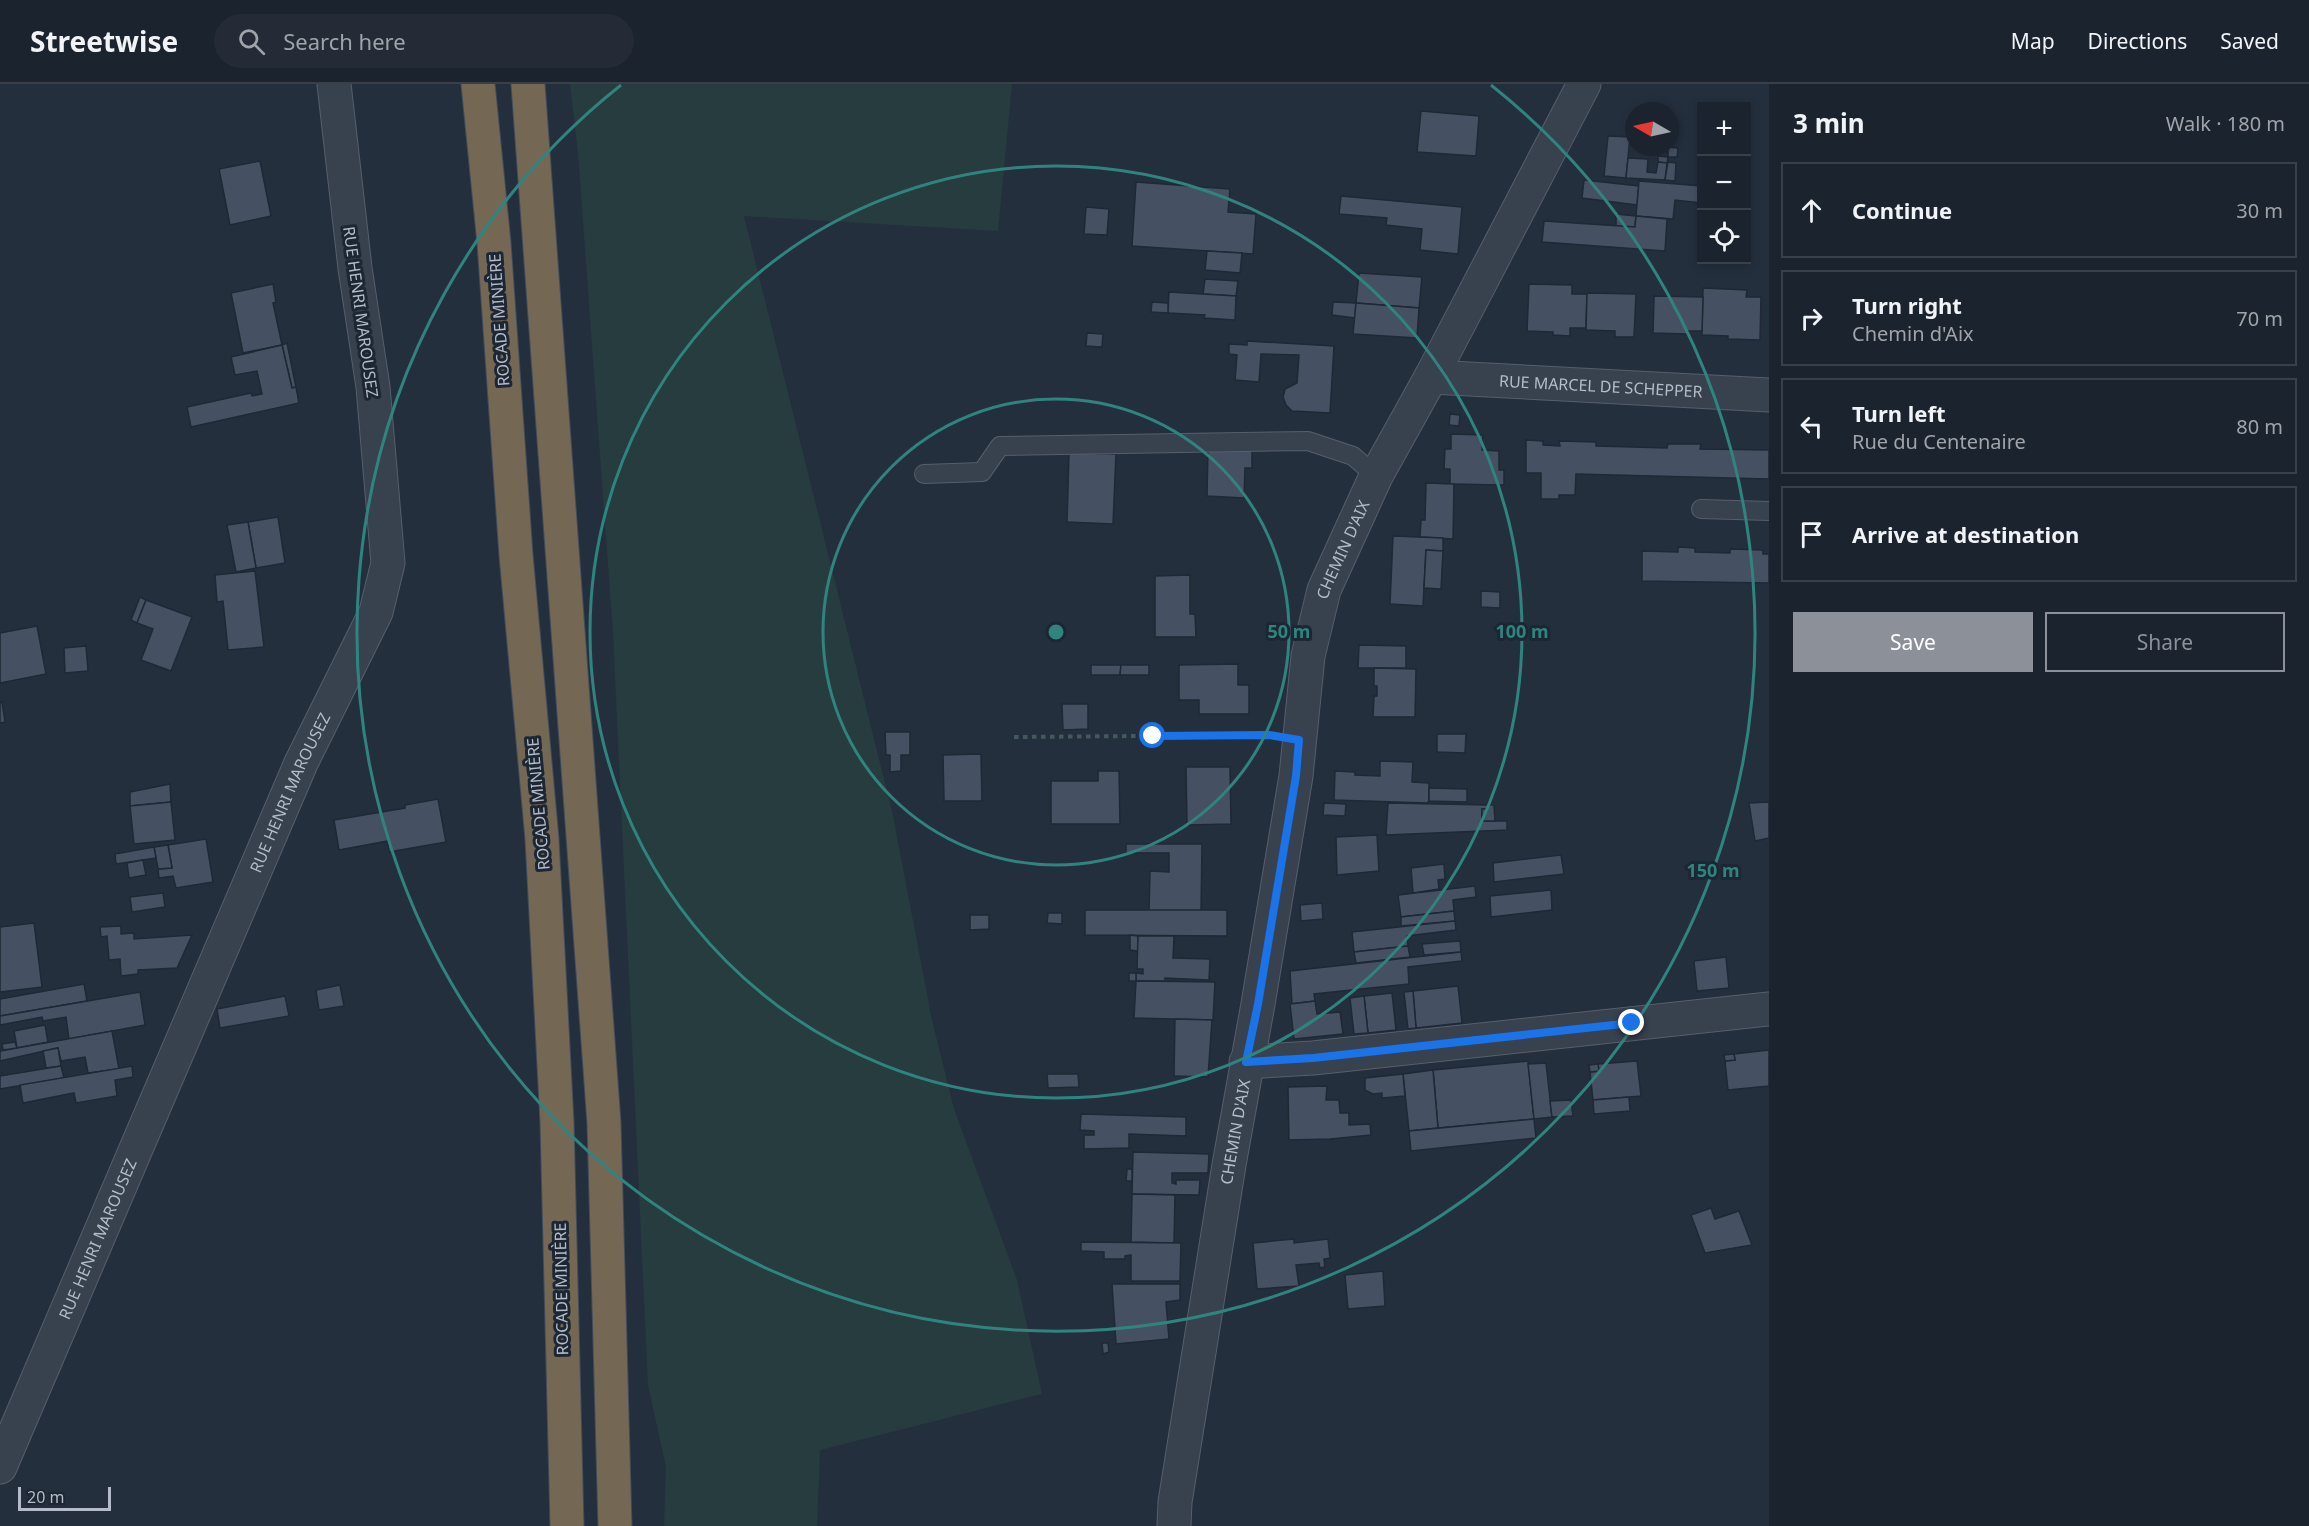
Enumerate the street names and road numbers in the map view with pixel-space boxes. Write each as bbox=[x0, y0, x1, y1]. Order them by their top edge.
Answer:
street label: RUE HENRI MAROUSEZ bbox=[338, 225, 384, 399]
street label: ROCADE MINIÈRE bbox=[483, 253, 515, 387]
street label: RUE MARCEL DE SCHEPPER bbox=[1498, 370, 1703, 402]
street label: CHEMIN D'AIX bbox=[1311, 496, 1375, 601]
street label: RUE HENRI MAROUSEZ bbox=[244, 709, 335, 876]
street label: ROCADE MINIÈRE bbox=[521, 737, 555, 871]
street label: CHEMIN D'AIX bbox=[1215, 1077, 1255, 1186]
street label: RUE HENRI MAROUSEZ bbox=[53, 1155, 142, 1323]
street label: ROCADE MINIÈRE bbox=[549, 1222, 573, 1356]

